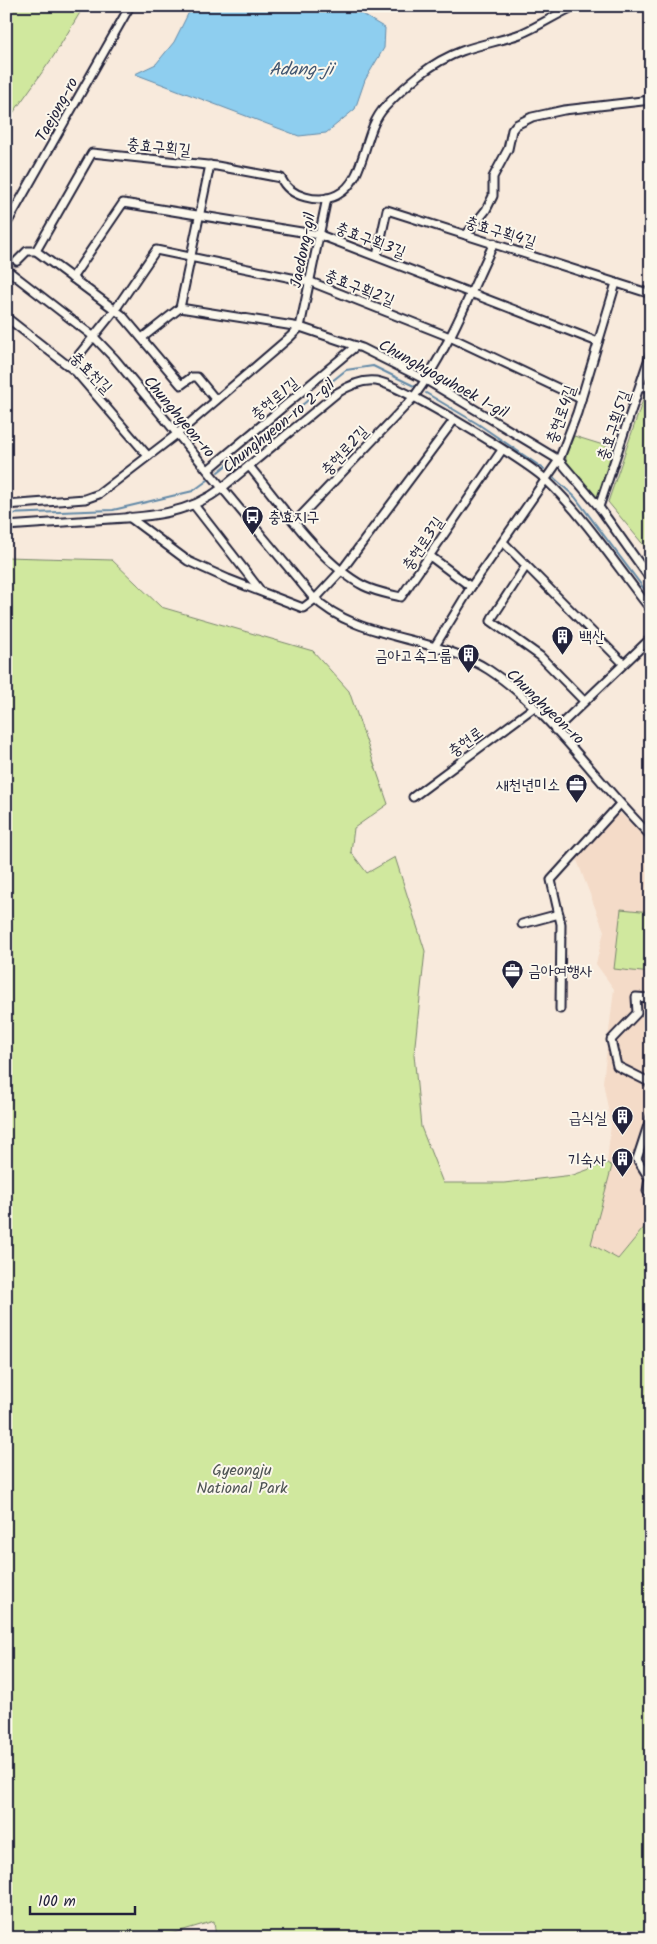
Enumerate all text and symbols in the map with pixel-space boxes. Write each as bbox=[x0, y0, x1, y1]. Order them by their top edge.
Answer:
water label: Adang-ji bbox=[269, 56, 337, 85]
street label: Taejong-ro bbox=[29, 73, 85, 147]
street label: 충효구획길 bbox=[126, 132, 192, 163]
street label: Jaedong-gil bbox=[284, 210, 323, 290]
street label: 충효구획4길 bbox=[462, 210, 539, 255]
street label: 충효구획3길 bbox=[332, 216, 409, 265]
street label: 충효구획2길 bbox=[321, 263, 398, 314]
street label: Chunghyoguhoek 1-gil bbox=[374, 333, 513, 425]
street label: 충효천길 bbox=[64, 346, 118, 400]
street label: Chunghyeon-ro bbox=[137, 370, 221, 464]
street label: 충현로1길 bbox=[245, 371, 305, 427]
street label: Chunghyeon-ro 2-gil bbox=[217, 373, 341, 480]
street label: 충현로4길 bbox=[540, 382, 583, 447]
street label: 충효구획5길 bbox=[591, 387, 638, 464]
street label: 충현로2길 bbox=[315, 420, 375, 482]
bus stop icon: 충효지구 bbox=[240, 504, 264, 535]
place label: 충효지구 bbox=[268, 505, 320, 530]
street label: 충현로3길 bbox=[396, 512, 451, 576]
building icon: 백산 bbox=[551, 624, 575, 655]
place label: 백산 bbox=[579, 625, 605, 650]
building icon: 금아고속그룹 bbox=[456, 643, 480, 674]
place label: 금아고속그룹 bbox=[375, 644, 452, 669]
street label: Chunghyeon-ro bbox=[500, 663, 590, 751]
street label: 충현로 bbox=[443, 721, 489, 764]
office icon: 새천년미소 bbox=[564, 772, 588, 803]
place label: 새천년미소 bbox=[496, 773, 560, 798]
office icon: 금아여행사 bbox=[500, 958, 524, 989]
place label: 금아여행사 bbox=[528, 959, 593, 984]
building icon: 급식실 bbox=[611, 1105, 635, 1136]
place label: 급식실 bbox=[568, 1106, 607, 1131]
building icon: 기숙사 bbox=[610, 1147, 634, 1178]
place label: 기숙사 bbox=[567, 1148, 606, 1173]
park label: Gyeongju National Park bbox=[197, 1458, 288, 1501]
scale bar bbox=[30, 1884, 135, 1916]
text: 100 m bbox=[38, 1890, 76, 1914]

